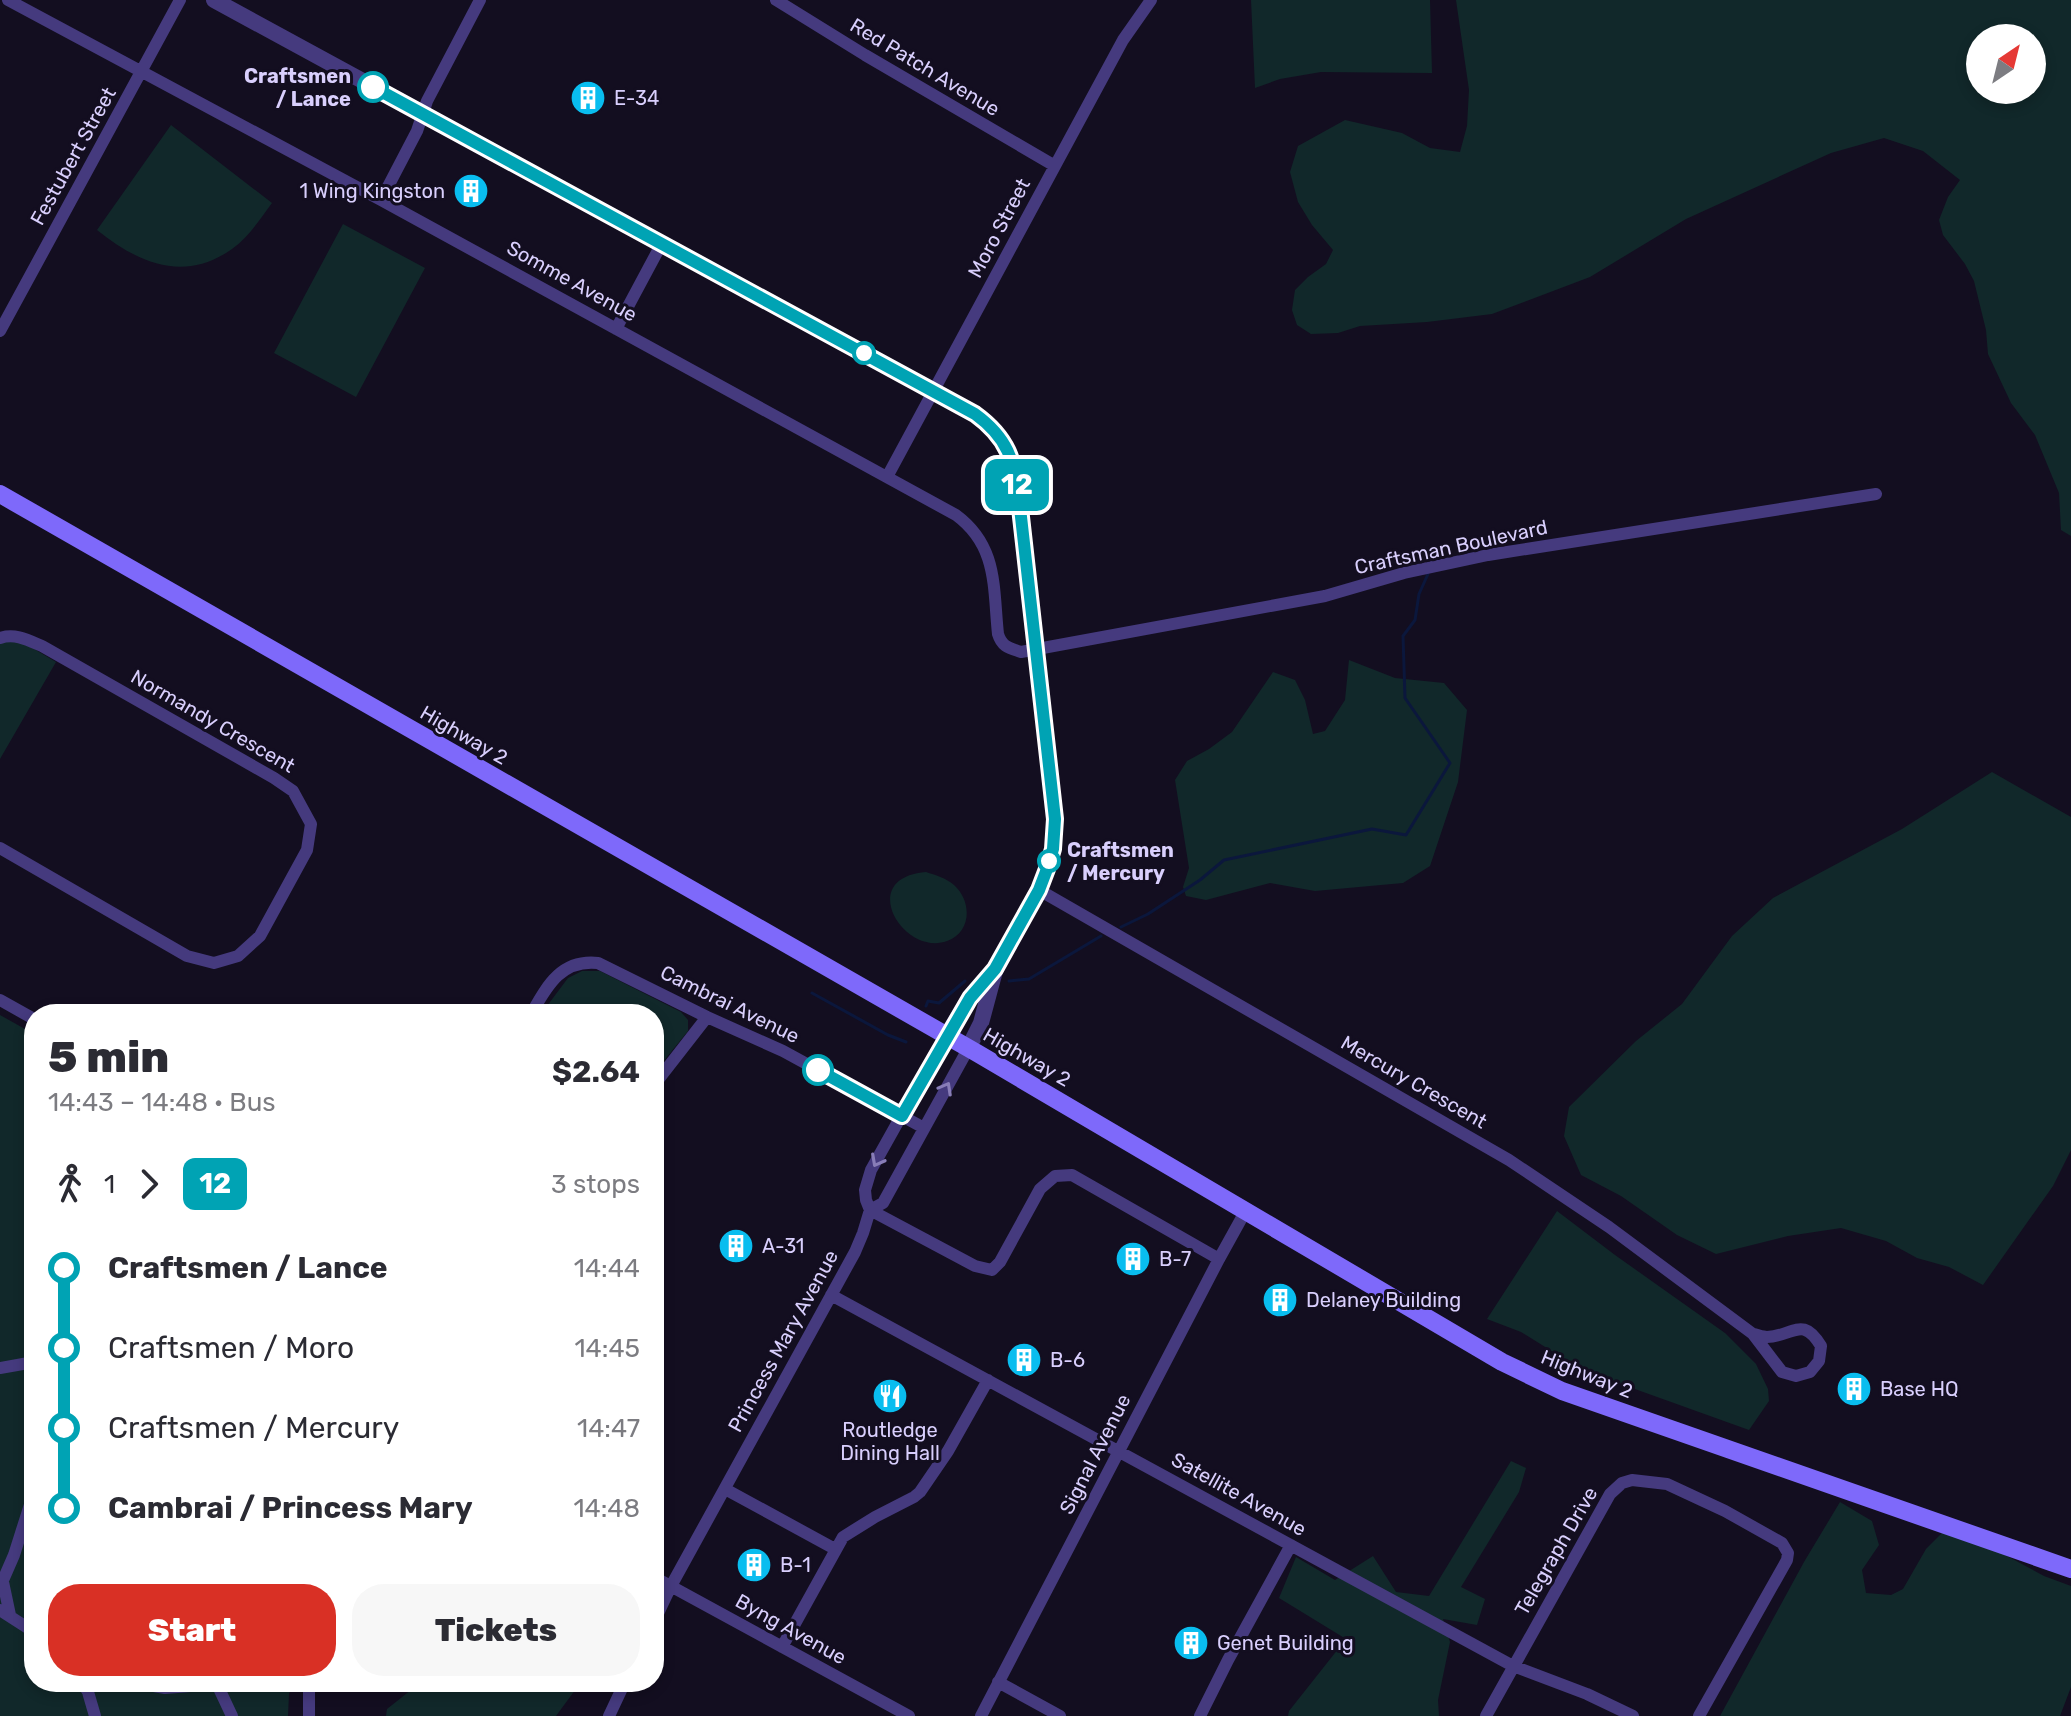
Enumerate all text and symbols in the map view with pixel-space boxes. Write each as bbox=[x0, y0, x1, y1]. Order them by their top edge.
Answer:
street label: Red Patch Avenue bbox=[846, 13, 1004, 121]
north arrow bbox=[1966, 24, 2046, 104]
map controls bbox=[1966, 24, 2046, 104]
place label: Craftsmen / Lance bbox=[244, 64, 351, 111]
marker: Craftsmen / Lance bbox=[358, 72, 388, 102]
building icon: E-34 bbox=[569, 79, 607, 117]
street label: Festubert Street bbox=[25, 83, 121, 229]
place label: E-34 bbox=[614, 86, 660, 110]
building icon: 1 Wing Kingston bbox=[452, 172, 490, 210]
street label: Moro Street bbox=[963, 174, 1035, 282]
place label: 1 Wing Kingston bbox=[300, 179, 445, 203]
street label: Somme Avenue bbox=[503, 235, 641, 327]
unlabelled marker bbox=[853, 342, 875, 364]
line badge: 12 bbox=[981, 459, 1053, 511]
text: 12 bbox=[1001, 468, 1033, 501]
street label: Craftsman Boulevard bbox=[1352, 515, 1550, 579]
street label: Normandy Crescent bbox=[127, 664, 299, 778]
street label: Highway 2 bbox=[416, 700, 512, 770]
place label: Craftsmen / Mercury bbox=[1067, 838, 1174, 885]
marker: Craftsmen / Mercury bbox=[1038, 850, 1060, 872]
street label: Cambrai Avenue bbox=[657, 960, 803, 1048]
street label: Highway 2 bbox=[979, 1022, 1075, 1092]
street label: Mercury Crescent bbox=[1337, 1030, 1491, 1134]
text: 5 min bbox=[48, 1031, 169, 1083]
text: $2.64 bbox=[552, 1054, 640, 1090]
unlabelled marker bbox=[803, 1055, 833, 1085]
one-way arrow bbox=[937, 1082, 952, 1097]
text: 14:43 – 14:48 · Bus bbox=[48, 1087, 276, 1118]
one-way arrow bbox=[871, 1153, 886, 1168]
icon: walk bbox=[48, 1162, 92, 1206]
icon: forward bbox=[127, 1162, 171, 1206]
text: 12 bbox=[199, 1167, 231, 1200]
text: 1 bbox=[104, 1169, 115, 1200]
text: 3 stops bbox=[551, 1169, 640, 1200]
building icon: A-31 bbox=[717, 1227, 755, 1265]
place label: A-31 bbox=[762, 1234, 804, 1258]
building icon: B-7 bbox=[1114, 1240, 1152, 1278]
street label: Princess Mary Avenue bbox=[723, 1246, 843, 1436]
place label: B-7 bbox=[1159, 1247, 1191, 1271]
text: Craftsmen / Lance bbox=[108, 1250, 388, 1286]
text: 14:44 bbox=[574, 1253, 640, 1284]
building icon: Delaney Building bbox=[1261, 1281, 1299, 1319]
place label: Delaney Building bbox=[1306, 1288, 1461, 1312]
text: Craftsmen / Moro bbox=[108, 1330, 354, 1366]
text: 14:45 bbox=[574, 1333, 640, 1364]
building icon: B-6 bbox=[1005, 1341, 1043, 1379]
street label: Highway 2 bbox=[1538, 1345, 1636, 1403]
place label: B-6 bbox=[1050, 1348, 1085, 1372]
building icon: Base HQ bbox=[1835, 1370, 1873, 1408]
restaurant icon: Routledge Dining Hall bbox=[871, 1377, 909, 1415]
place label: Base HQ bbox=[1880, 1377, 1959, 1401]
street label: Signal Avenue bbox=[1054, 1390, 1136, 1518]
text: Craftsmen / Mercury bbox=[108, 1410, 399, 1446]
text: 14:47 bbox=[577, 1413, 640, 1444]
place label: Routledge Dining Hall bbox=[840, 1418, 940, 1465]
street label: Satellite Avenue bbox=[1167, 1447, 1311, 1541]
street label: Telegraph Drive bbox=[1509, 1482, 1603, 1620]
text: Cambrai / Princess Mary bbox=[108, 1490, 473, 1526]
text: 14:48 bbox=[573, 1493, 640, 1524]
building icon: B-1 bbox=[735, 1546, 773, 1584]
place label: B-1 bbox=[780, 1553, 811, 1577]
button: Start bbox=[48, 1584, 336, 1676]
button: Tickets bbox=[352, 1584, 640, 1676]
street label: Byng Avenue bbox=[731, 1589, 851, 1669]
building icon: Genet Building bbox=[1172, 1624, 1210, 1662]
place label: Genet Building bbox=[1217, 1631, 1354, 1655]

